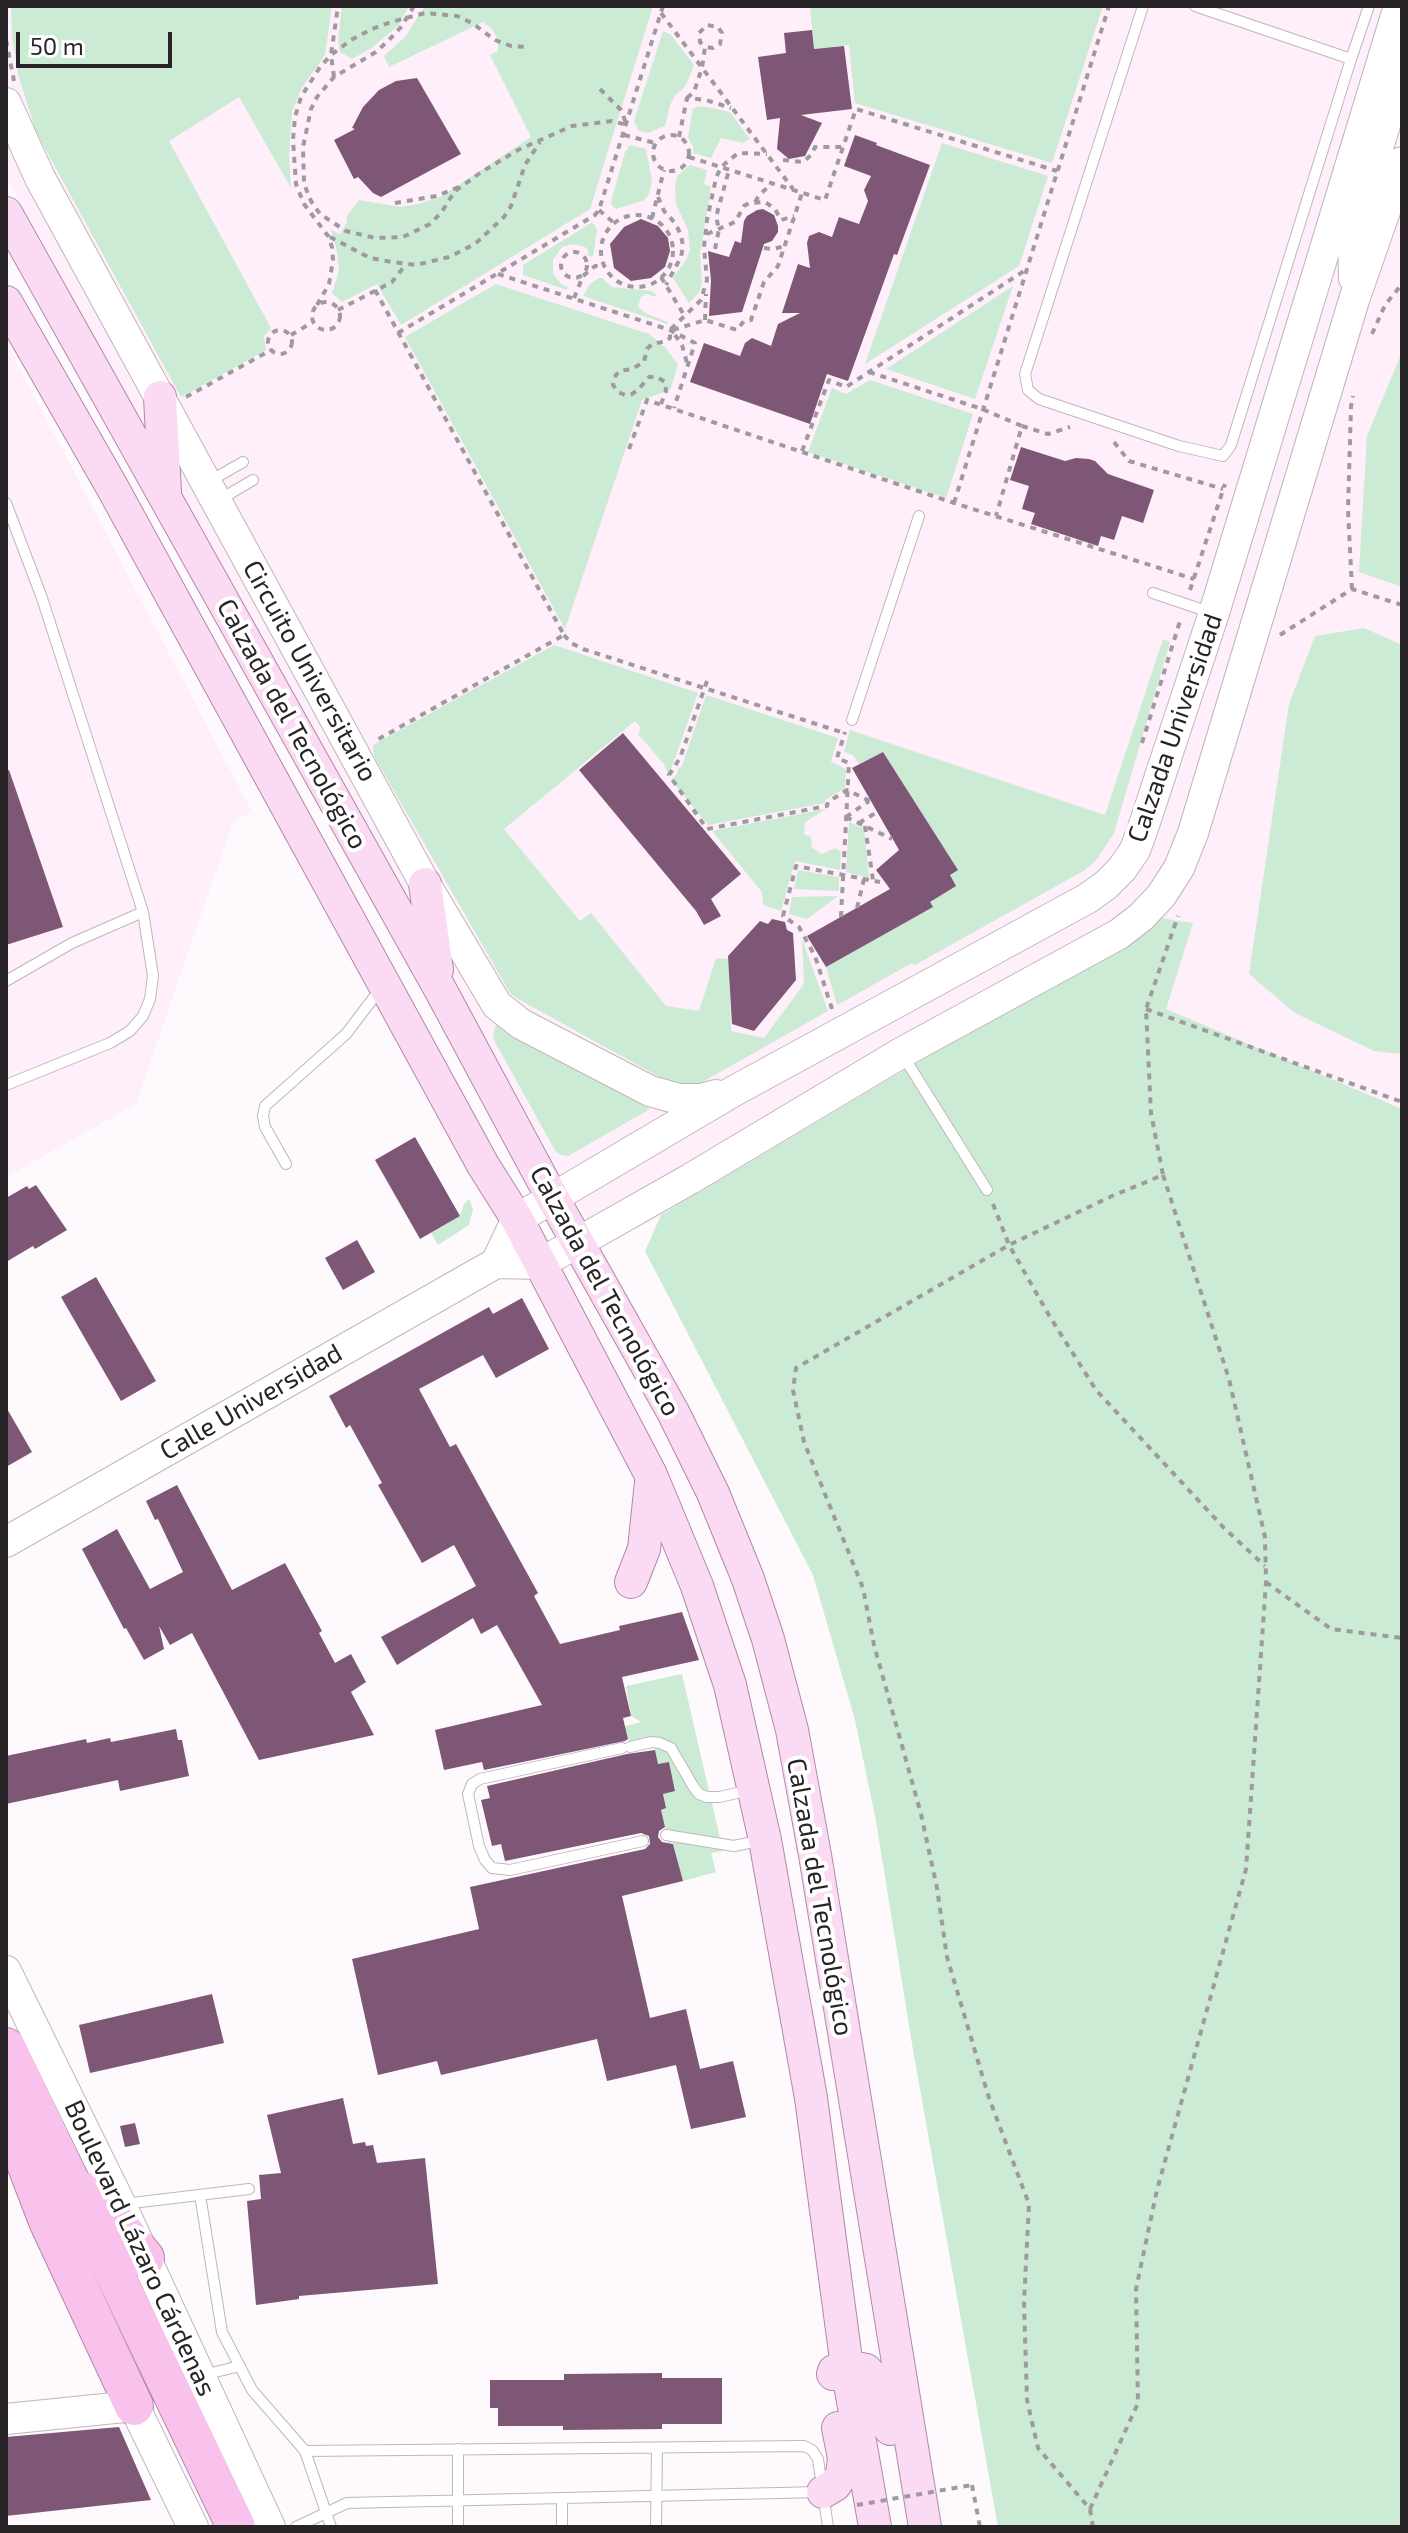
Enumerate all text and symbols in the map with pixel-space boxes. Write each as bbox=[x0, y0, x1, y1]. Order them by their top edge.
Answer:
scale bar bbox=[20, 16, 176, 66]
text: 50 m bbox=[30, 31, 84, 60]
street label: Circuito Universitario bbox=[236, 555, 384, 787]
street label: Calzada del Tecnológico bbox=[210, 593, 374, 855]
street label: Calzada Universidad bbox=[1121, 609, 1229, 847]
street label: Calzada del Tecnológico bbox=[523, 1160, 687, 1422]
street label: Calle Universidad bbox=[154, 1337, 348, 1467]
street label: Calzada del Tecnológico bbox=[780, 1756, 860, 2038]
street label: Boulevard Lázaro Cárdenas bbox=[58, 2095, 222, 2401]

